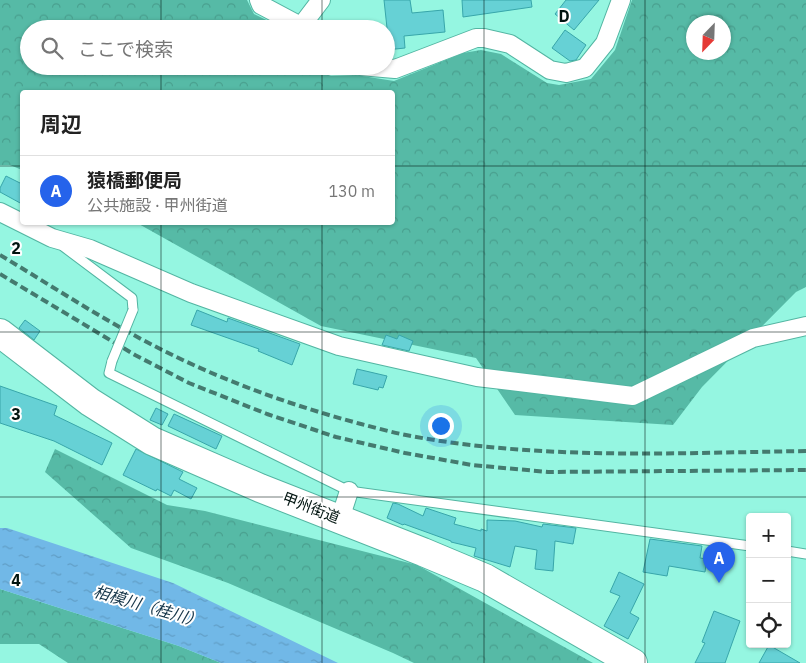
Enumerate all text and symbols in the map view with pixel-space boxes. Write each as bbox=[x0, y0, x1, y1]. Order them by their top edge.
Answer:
text: D bbox=[558, 6, 570, 26]
north arrow bbox=[686, 15, 731, 60]
search box bbox=[20, 20, 395, 75]
icon: search bbox=[38, 34, 66, 62]
text: ここで検索 bbox=[78, 37, 173, 61]
text: 周辺 bbox=[40, 110, 82, 138]
text: 猿橋郵便局 bbox=[87, 168, 182, 192]
text: A bbox=[51, 181, 61, 201]
text: 130 m bbox=[328, 181, 375, 201]
text: 公共施設 · 甲州街道 bbox=[87, 195, 228, 215]
text: 2 bbox=[11, 238, 21, 258]
text: 3 bbox=[11, 404, 21, 424]
your location bbox=[428, 413, 454, 439]
street label: 甲州街道 bbox=[280, 488, 343, 527]
map controls bbox=[746, 513, 791, 648]
button: + bbox=[746, 513, 791, 558]
pin: A bbox=[703, 542, 735, 583]
button: − bbox=[746, 558, 791, 603]
text: 4 bbox=[11, 570, 21, 590]
water label: 相模川（桂川） bbox=[91, 581, 205, 631]
button: locate bbox=[746, 603, 791, 648]

